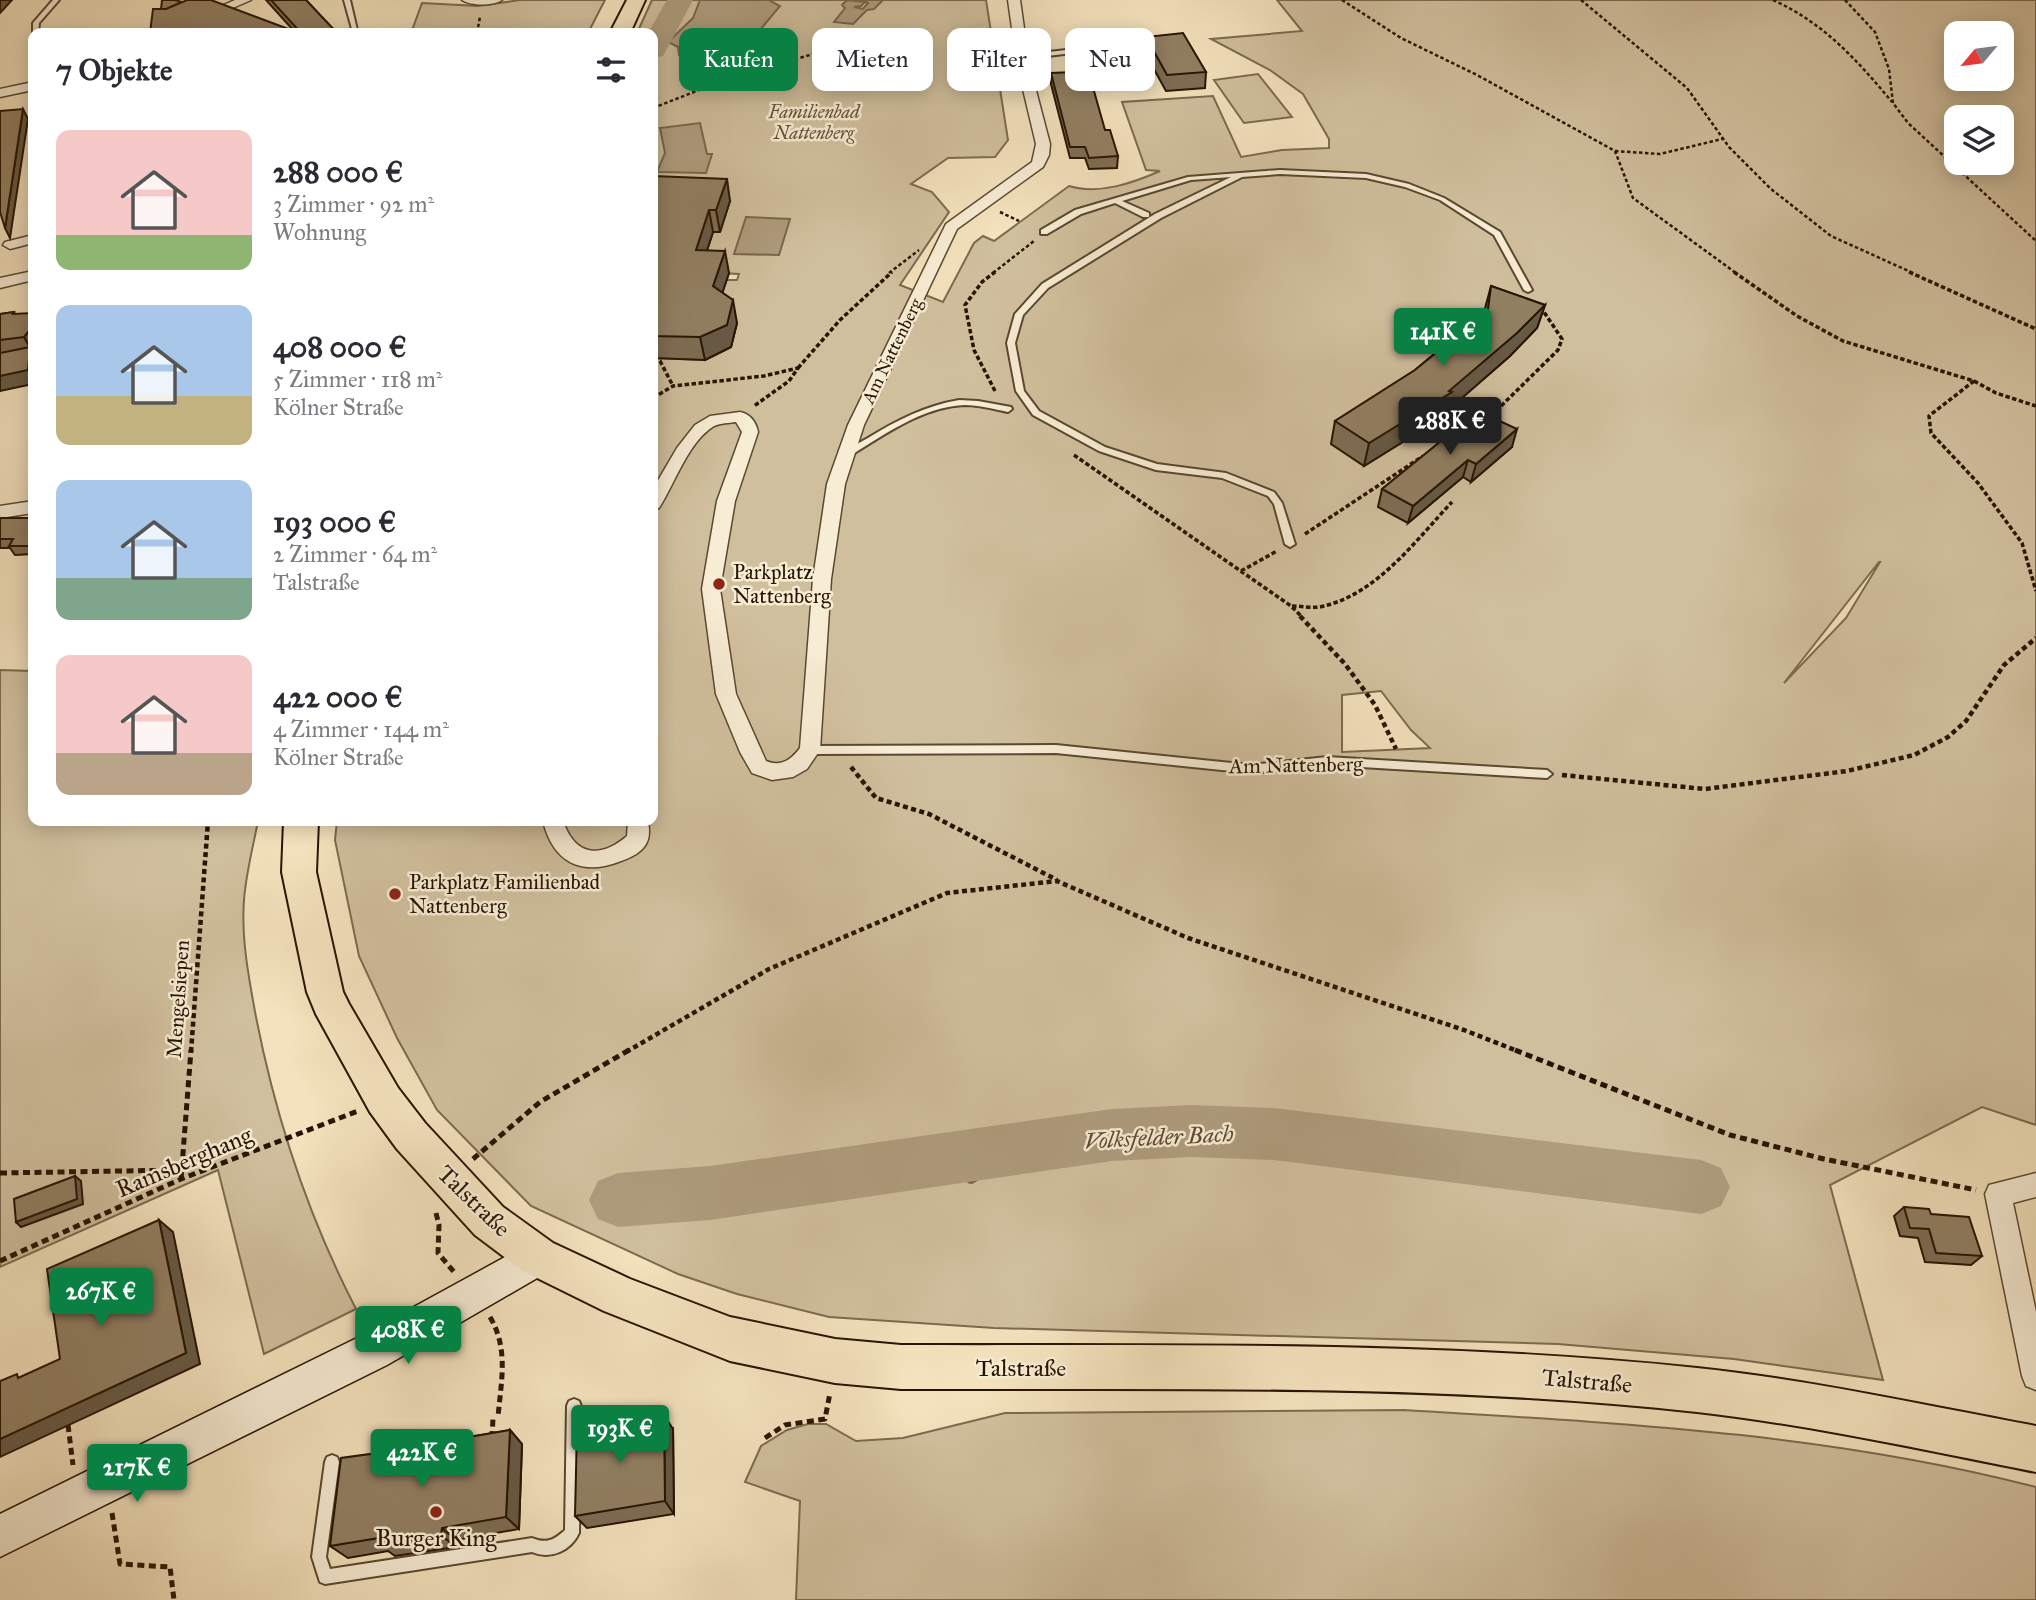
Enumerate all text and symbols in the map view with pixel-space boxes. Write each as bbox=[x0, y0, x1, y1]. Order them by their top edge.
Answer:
north arrow bbox=[1944, 21, 2014, 91]
map controls bbox=[1944, 21, 2014, 175]
chip: Kaufen bbox=[679, 28, 798, 91]
chip: Mieten bbox=[812, 28, 933, 91]
chip: Filter bbox=[947, 28, 1051, 91]
chip: Neu bbox=[1065, 28, 1155, 91]
icon: filters bbox=[592, 51, 630, 89]
text: 7 Objekte bbox=[56, 52, 173, 88]
park label: Familienbad Nattenberg bbox=[767, 101, 861, 144]
button: layers bbox=[1944, 105, 2014, 175]
text: 288 000 € bbox=[273, 154, 403, 190]
icon: home bbox=[112, 158, 196, 242]
text: 3 Zimmer · 92 m² bbox=[273, 190, 434, 218]
text: Wohnung bbox=[273, 218, 366, 246]
street label: Am Nattenberg bbox=[856, 294, 928, 409]
pin: 141K € bbox=[1386, 308, 1500, 368]
text: 141K € bbox=[1410, 317, 1476, 345]
text: 408 000 € bbox=[273, 329, 407, 365]
icon: home bbox=[112, 333, 196, 417]
text: 5 Zimmer · 118 m² bbox=[273, 365, 442, 393]
text: Kölner Straße bbox=[273, 393, 404, 421]
pin: 288K € bbox=[1393, 398, 1507, 457]
text: 288K € bbox=[1414, 406, 1486, 434]
text: 193 000 € bbox=[273, 504, 396, 540]
icon: home bbox=[112, 508, 196, 592]
text: 2 Zimmer · 64 m² bbox=[273, 540, 437, 568]
place label: Parkplatz Nattenberg bbox=[733, 559, 831, 609]
text: Talstraße bbox=[273, 568, 360, 596]
marker: Parkplatz Nattenberg bbox=[711, 576, 727, 592]
text: 422 000 € bbox=[273, 679, 403, 715]
icon: home bbox=[112, 683, 196, 767]
text: 4 Zimmer · 144 m² bbox=[273, 715, 449, 743]
text: Kölner Straße bbox=[273, 743, 404, 771]
street label: Am Nattenberg bbox=[1228, 751, 1363, 779]
place label: Parkplatz Familienbad Nattenberg bbox=[409, 869, 601, 919]
marker: Parkplatz Familienbad Nattenberg bbox=[387, 886, 403, 902]
street label: Mengelsiepen bbox=[161, 939, 195, 1059]
street label: Ramsberghang bbox=[111, 1119, 258, 1204]
water label: Volksfelder Bach bbox=[1084, 1119, 1234, 1155]
street label: Talstraße bbox=[431, 1159, 517, 1243]
pin: 267K € bbox=[44, 1268, 158, 1328]
text: 267K € bbox=[66, 1277, 136, 1305]
pin: 408K € bbox=[351, 1306, 465, 1366]
text: 408K € bbox=[371, 1315, 445, 1343]
street label: Talstraße bbox=[976, 1353, 1066, 1383]
street label: Talstraße bbox=[1541, 1362, 1633, 1400]
pin: 193K € bbox=[563, 1406, 677, 1465]
text: 193K € bbox=[587, 1414, 653, 1442]
pin: 422K € bbox=[365, 1430, 479, 1489]
text: 422K € bbox=[387, 1438, 457, 1466]
pin: 217K € bbox=[80, 1444, 194, 1504]
text: 217K € bbox=[103, 1453, 171, 1481]
marker: Burger King bbox=[428, 1504, 444, 1520]
place label: Burger King bbox=[376, 1523, 497, 1553]

